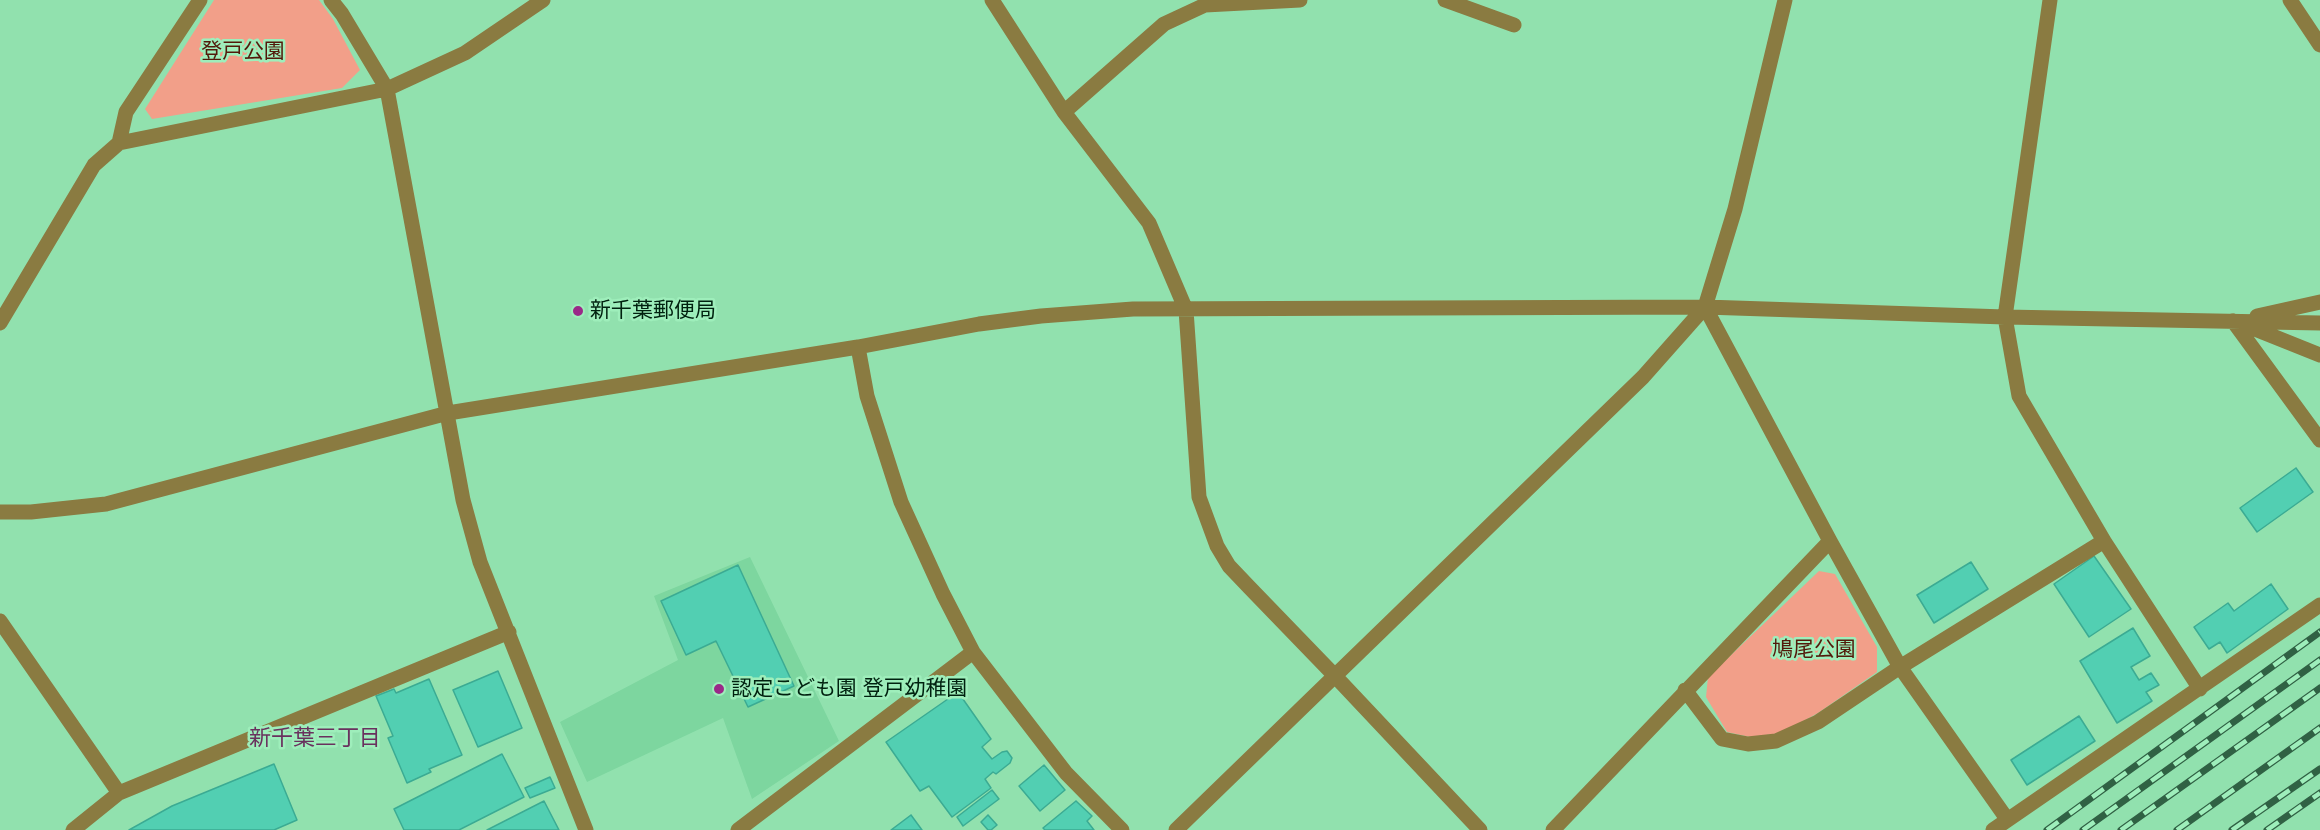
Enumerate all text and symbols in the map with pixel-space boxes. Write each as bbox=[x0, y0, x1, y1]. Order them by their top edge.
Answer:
park label: 登戸公園 bbox=[201, 39, 285, 65]
place label: 新千葉郵便局 bbox=[590, 298, 716, 324]
marker: 新千葉郵便局 bbox=[571, 304, 585, 318]
park label: 鳩尾公園 bbox=[1772, 637, 1856, 663]
place label: 認定こども園 登戸幼稚園 bbox=[731, 676, 968, 702]
marker: 認定こども園 登戸幼稚園 bbox=[712, 682, 726, 696]
district label: 新千葉三丁目 bbox=[249, 726, 381, 752]

